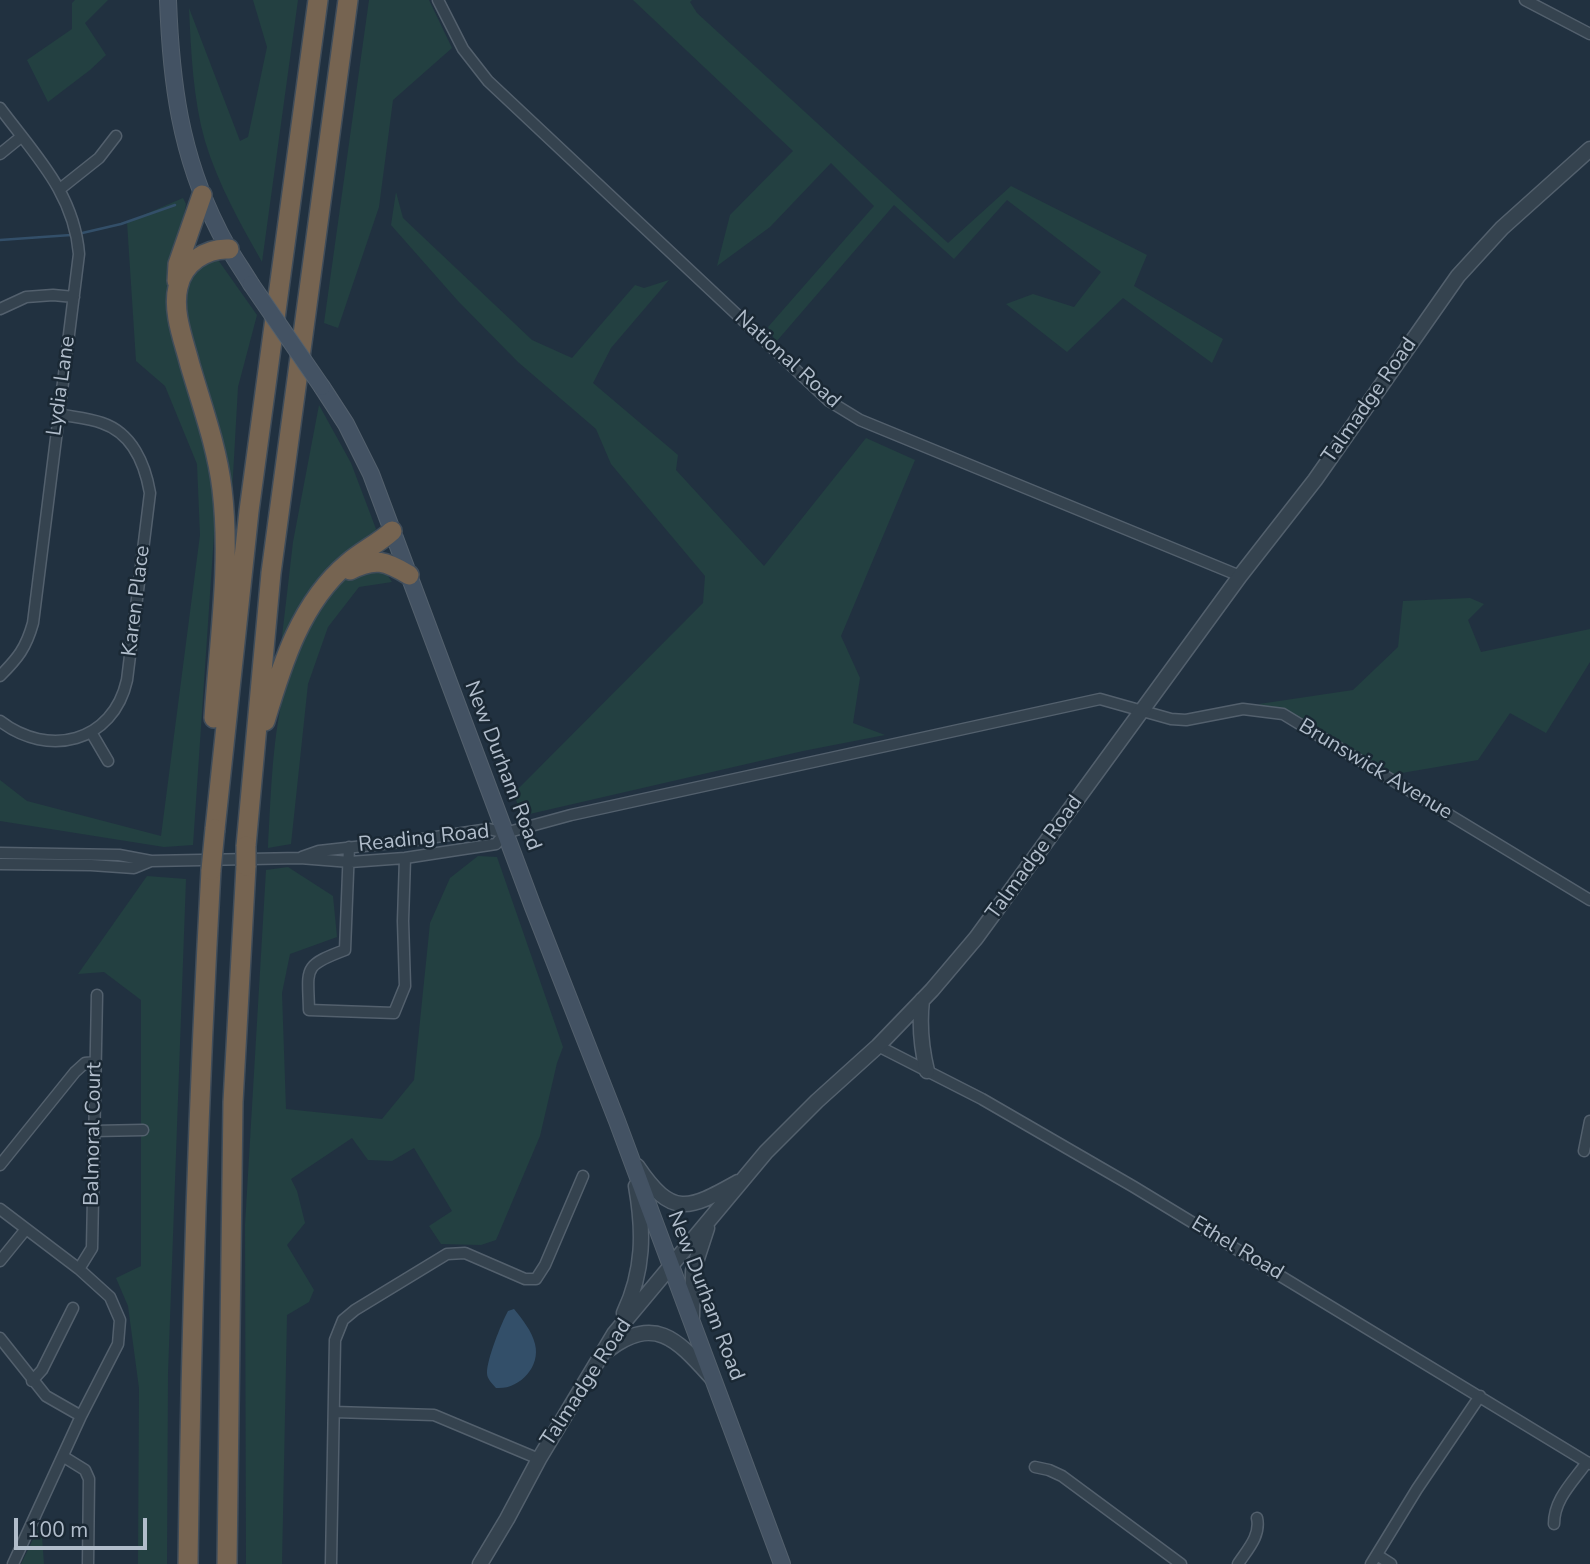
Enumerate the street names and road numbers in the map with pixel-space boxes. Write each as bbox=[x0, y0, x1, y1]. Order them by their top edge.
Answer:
street label: National Road bbox=[729, 306, 845, 414]
street label: Talmadge Road bbox=[1317, 333, 1423, 469]
street label: Lydia Lane bbox=[43, 335, 81, 437]
street label: Karen Place bbox=[118, 544, 156, 658]
street label: New Durham Road bbox=[458, 678, 546, 854]
street label: Brunswick Avenue bbox=[1294, 714, 1456, 826]
street label: Talmadge Road bbox=[981, 791, 1089, 925]
street label: Reading Road bbox=[357, 820, 491, 858]
street label: Balmoral Court bbox=[80, 1062, 108, 1206]
street label: New Durham Road bbox=[661, 1208, 749, 1384]
street label: Ethel Road bbox=[1186, 1212, 1288, 1286]
street label: Talmadge Road bbox=[536, 1314, 638, 1452]

